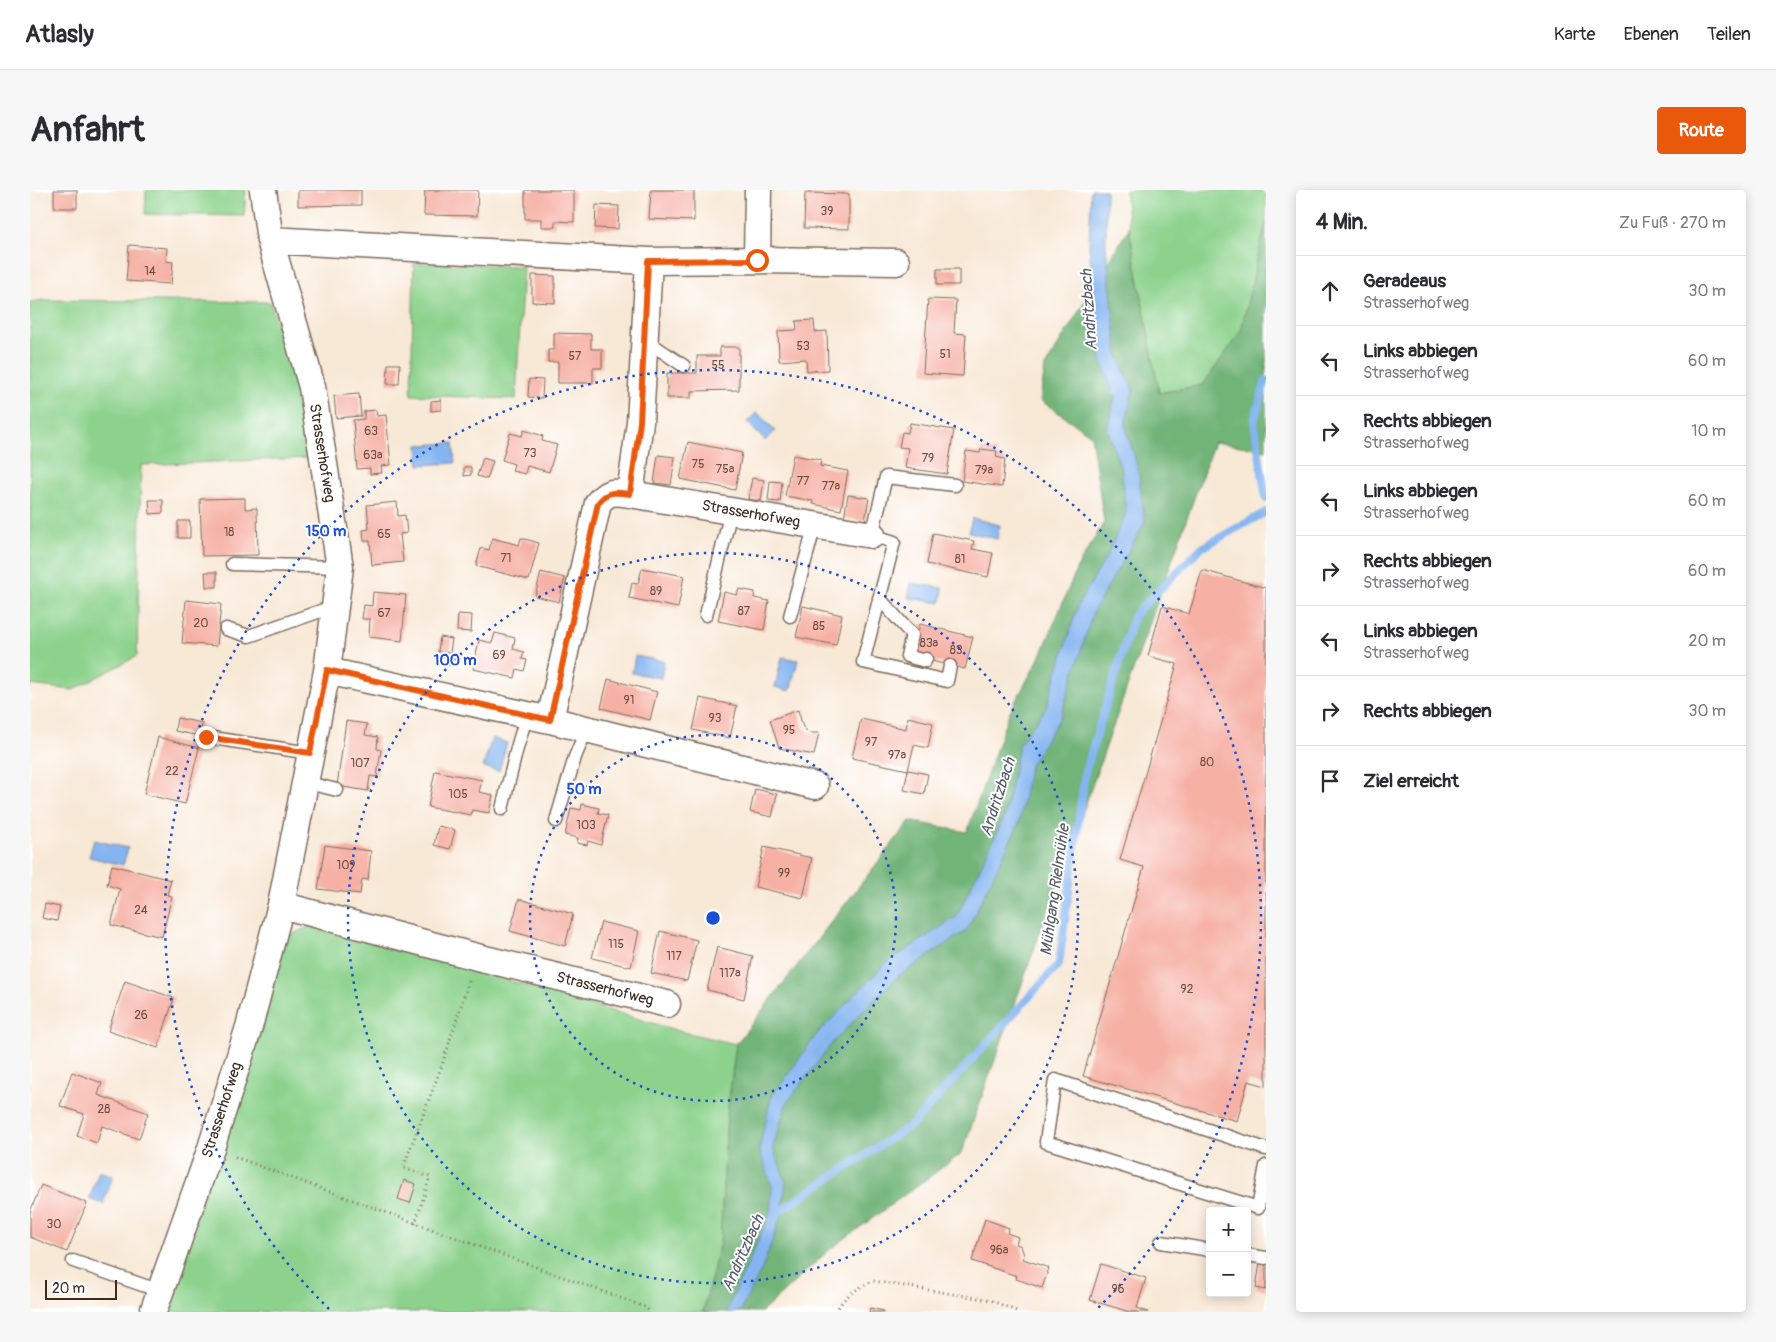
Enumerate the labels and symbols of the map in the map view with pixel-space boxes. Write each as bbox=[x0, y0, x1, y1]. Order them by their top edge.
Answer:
house number: 39 bbox=[821, 204, 833, 219]
route start bbox=[746, 249, 769, 272]
house number: 14 bbox=[144, 264, 156, 279]
water label: Andritzbach bbox=[1076, 267, 1102, 351]
house number: 53 bbox=[796, 339, 810, 354]
house number: 51 bbox=[939, 347, 951, 362]
house number: 57 bbox=[569, 349, 582, 364]
house number: 55 bbox=[711, 358, 725, 373]
street label: Strasserhofweg bbox=[305, 402, 339, 504]
house number: 63 bbox=[364, 424, 378, 439]
house number: 73 bbox=[523, 446, 537, 461]
house number: 63a bbox=[363, 448, 383, 463]
house number: 79 bbox=[922, 451, 934, 466]
house number: 75 bbox=[692, 457, 704, 472]
house number: 75a bbox=[716, 462, 735, 477]
house number: 79a bbox=[975, 463, 993, 478]
house number: 77 bbox=[797, 474, 810, 489]
house number: 77a bbox=[822, 479, 841, 494]
street label: Strasserhofweg bbox=[700, 496, 802, 532]
text: 150 m bbox=[306, 522, 346, 541]
house number: 18 bbox=[224, 525, 234, 540]
house number: 65 bbox=[377, 527, 391, 542]
house number: 71 bbox=[500, 551, 512, 566]
house number: 81 bbox=[955, 552, 965, 567]
house number: 89 bbox=[650, 584, 662, 599]
house number: 87 bbox=[738, 604, 751, 619]
house number: 67 bbox=[377, 606, 391, 621]
house number: 20 bbox=[194, 616, 208, 631]
house number: 85 bbox=[813, 619, 825, 634]
house number: 83a bbox=[920, 636, 939, 651]
house number: 83 bbox=[950, 643, 963, 658]
house number: 69 bbox=[492, 648, 506, 663]
text: 100 m bbox=[434, 651, 476, 670]
house number: 91 bbox=[624, 693, 634, 708]
house number: 93 bbox=[709, 711, 722, 726]
house number: 95 bbox=[783, 723, 795, 738]
route end bbox=[195, 726, 218, 749]
house number: 97 bbox=[865, 735, 878, 750]
house number: 97a bbox=[888, 748, 906, 763]
water label: Andritzbach bbox=[976, 754, 1021, 839]
house number: 80 bbox=[1200, 755, 1214, 770]
house number: 107 bbox=[350, 756, 370, 771]
house number: 22 bbox=[165, 764, 179, 779]
text: 50 m bbox=[567, 780, 601, 799]
house number: 105 bbox=[448, 787, 468, 802]
house number: 103 bbox=[576, 818, 596, 833]
water label: Mühlgang Rielmühle bbox=[1036, 821, 1074, 957]
house number: 109 bbox=[336, 858, 356, 873]
house number: 99 bbox=[778, 866, 790, 881]
house number: 24 bbox=[134, 903, 148, 918]
centre of rings bbox=[704, 909, 722, 927]
house number: 115 bbox=[608, 937, 624, 952]
house number: 117 bbox=[666, 949, 683, 964]
house number: 117a bbox=[719, 966, 741, 981]
street label: Strasserhofweg bbox=[554, 968, 656, 1010]
house number: 92 bbox=[1181, 982, 1194, 997]
house number: 26 bbox=[134, 1008, 148, 1023]
street label: Strasserhofweg bbox=[198, 1060, 246, 1160]
house number: 28 bbox=[98, 1102, 110, 1117]
water label: Andritzbach bbox=[717, 1210, 769, 1294]
house number: 30 bbox=[47, 1217, 61, 1232]
house number: 96a bbox=[990, 1243, 1009, 1258]
scale bar bbox=[45, 1277, 118, 1300]
house number: 96 bbox=[1111, 1282, 1125, 1297]

